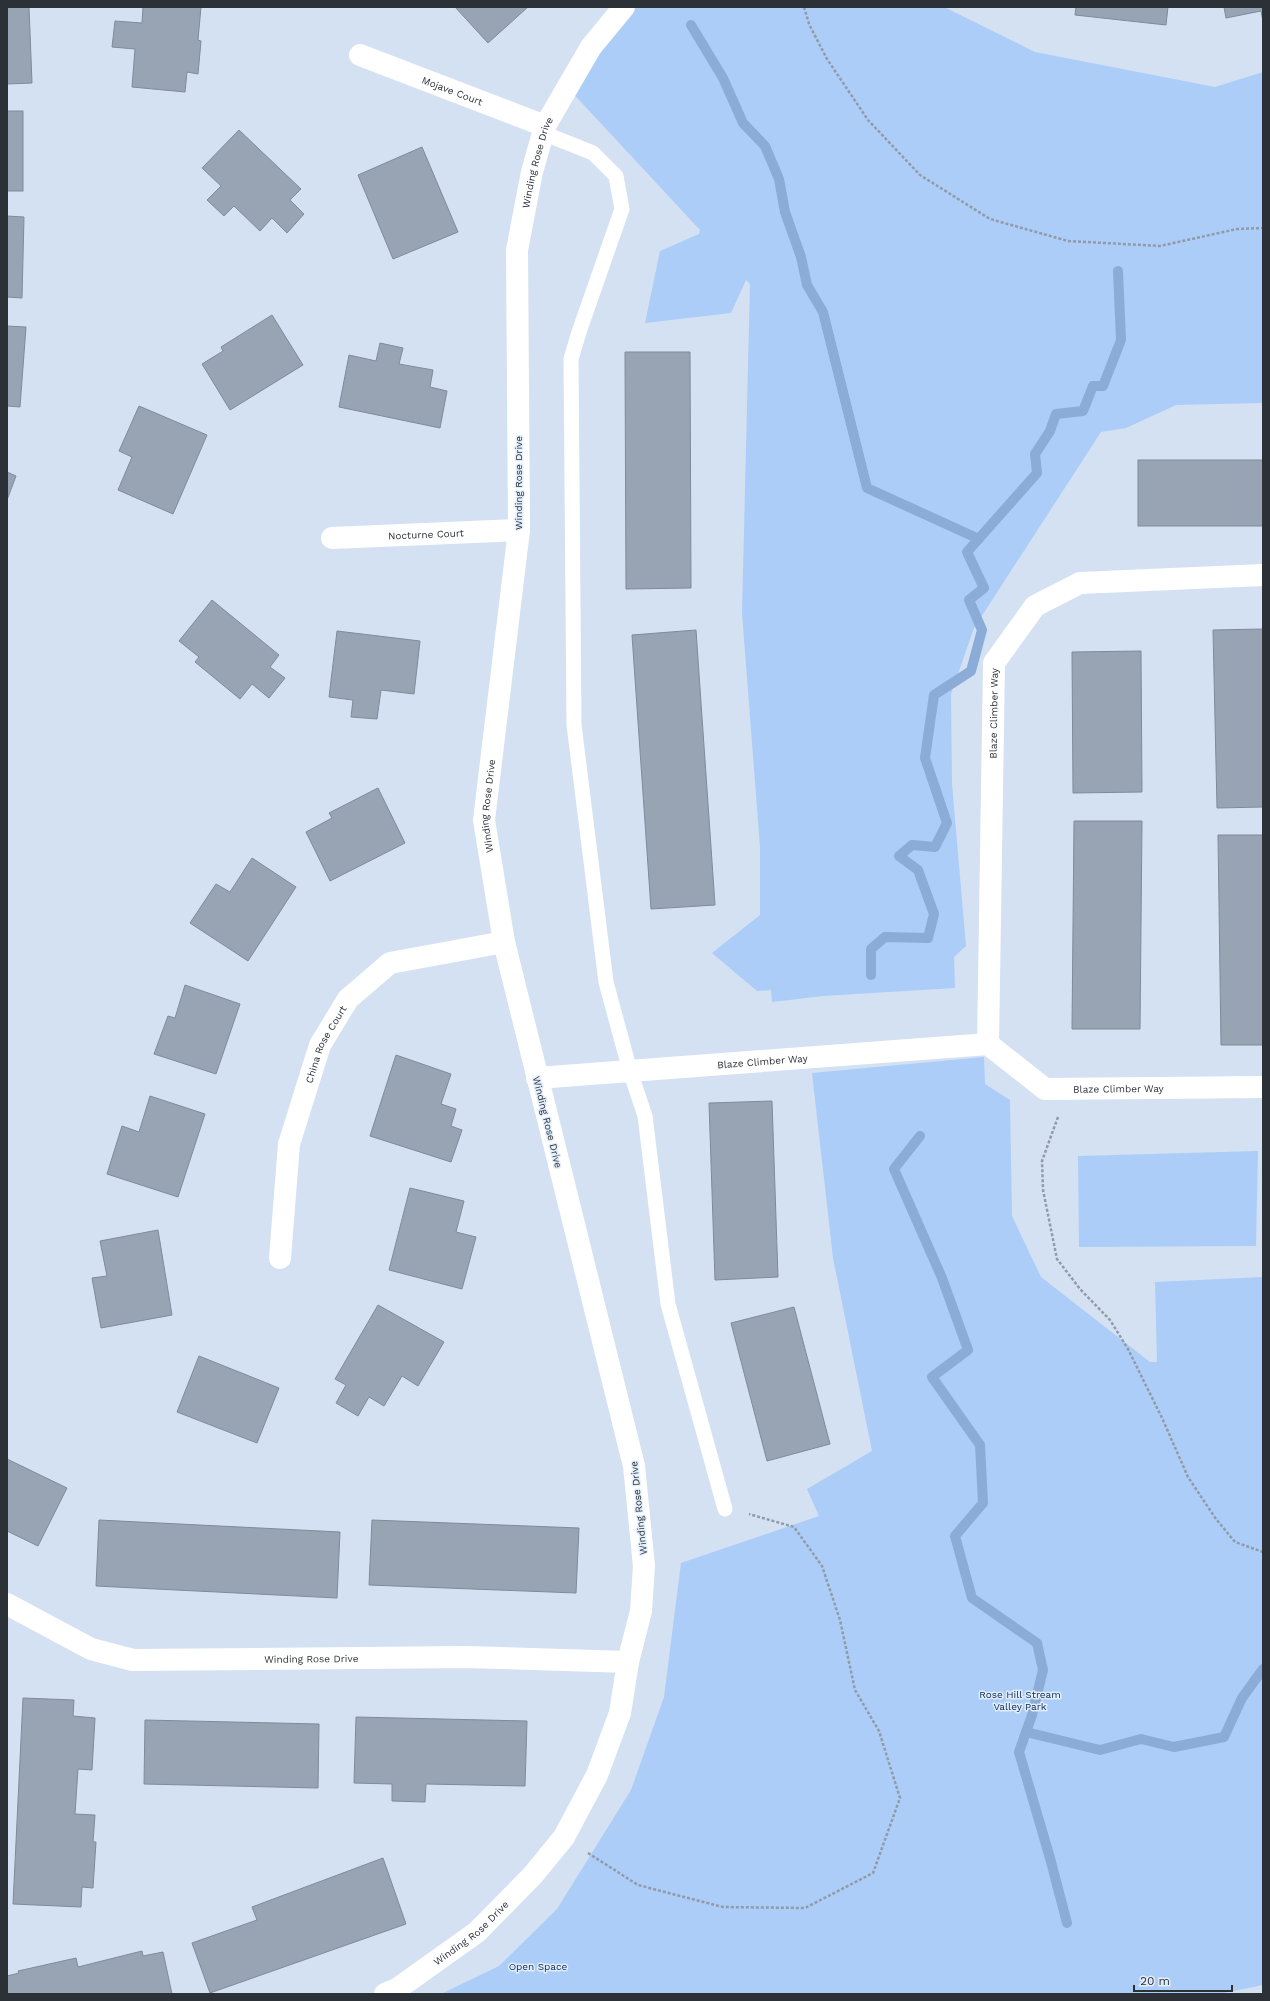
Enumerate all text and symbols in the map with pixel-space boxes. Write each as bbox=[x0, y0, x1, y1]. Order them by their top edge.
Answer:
street label: Mojave Court bbox=[420, 74, 485, 108]
street label: Winding Rose Drive bbox=[520, 115, 555, 209]
street label: Winding Rose Drive bbox=[513, 436, 524, 530]
street label: Nocturne Court bbox=[388, 527, 465, 542]
street label: Blaze Climber Way bbox=[987, 667, 1000, 759]
street label: Winding Rose Drive bbox=[479, 758, 497, 853]
street label: China Rose Court bbox=[303, 1003, 349, 1084]
street label: Blaze Climber Way bbox=[717, 1053, 809, 1070]
street label: Winding Rose Drive bbox=[531, 1075, 564, 1169]
street label: Blaze Climber Way bbox=[1073, 1083, 1165, 1095]
street label: Winding Rose Drive bbox=[628, 1460, 649, 1555]
street label: Winding Rose Drive bbox=[264, 1653, 359, 1665]
park label: Rose Hill Stream Valley Park bbox=[979, 1689, 1061, 1712]
street label: Winding Rose Drive bbox=[431, 1898, 511, 1967]
park label: Open Space bbox=[509, 1961, 568, 1972]
scale bar bbox=[1134, 1967, 1232, 1993]
text: 20 m bbox=[1140, 1974, 1170, 1988]

